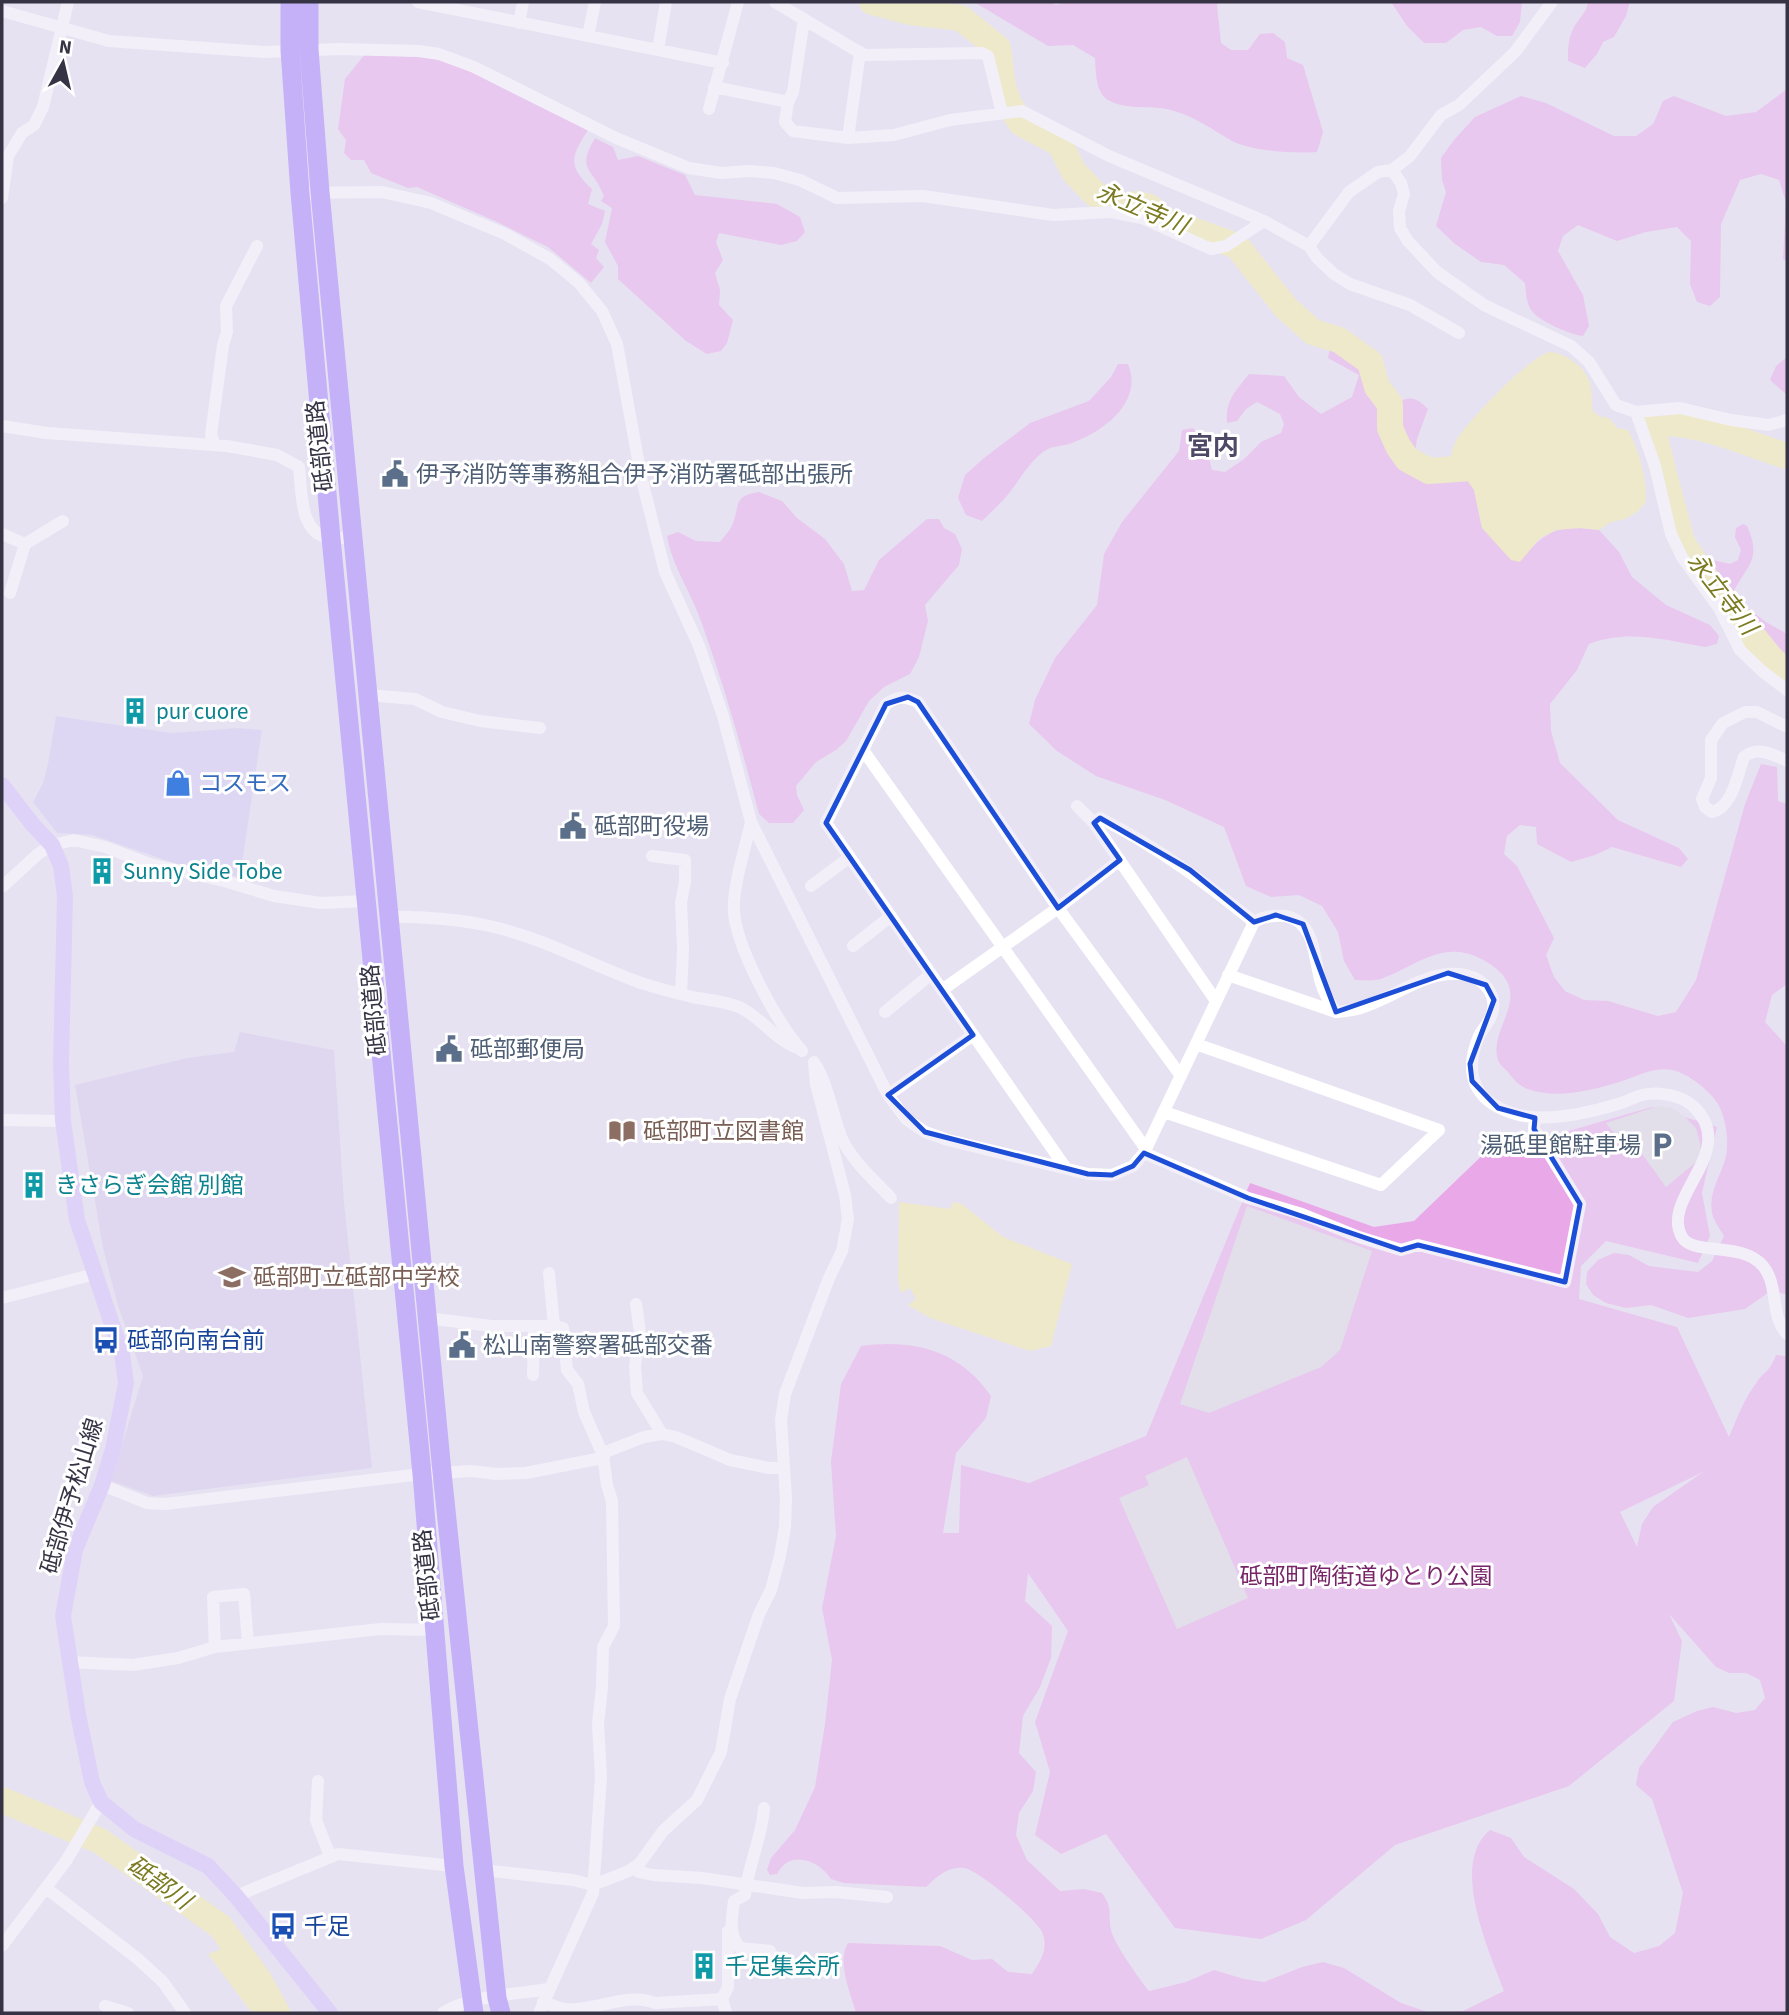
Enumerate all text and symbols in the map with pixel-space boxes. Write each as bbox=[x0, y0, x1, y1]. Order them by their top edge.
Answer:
north arrow bbox=[28, 28, 98, 98]
text: N bbox=[57, 33, 73, 62]
water label: 永立寺川 bbox=[1091, 174, 1196, 245]
street label: 砥部道路 bbox=[299, 399, 341, 493]
district label: 宮内 bbox=[1187, 428, 1239, 465]
place label: 伊予消防等事務組合伊予消防署砥部出張所 bbox=[416, 458, 853, 491]
public building icon: 伊予消防等事務組合伊予消防署砥部出張所 bbox=[380, 459, 410, 489]
water label: 永立寺川 bbox=[1679, 545, 1767, 645]
place label: pur cuore bbox=[156, 695, 248, 728]
building icon: pur cuore bbox=[120, 696, 150, 726]
place label: コスモス bbox=[199, 767, 291, 800]
shop icon: コスモス bbox=[163, 768, 193, 798]
place label: 砥部町役場 bbox=[594, 810, 709, 843]
public building icon: 砥部町役場 bbox=[558, 811, 588, 841]
place label: Sunny Side Tobe bbox=[123, 855, 282, 888]
building icon: Sunny Side Tobe bbox=[87, 856, 117, 886]
street label: 砥部道路 bbox=[354, 963, 394, 1057]
place label: 砥部郵便局 bbox=[470, 1033, 585, 1066]
public building icon: 砥部郵便局 bbox=[434, 1034, 464, 1064]
place label: 砥部町立図書館 bbox=[643, 1115, 804, 1148]
library icon: 砥部町立図書館 bbox=[607, 1116, 637, 1146]
place label: 湯砥里館駐車場 bbox=[1480, 1129, 1641, 1162]
parking icon: 湯砥里館駐車場 bbox=[1647, 1130, 1677, 1160]
place label: きさらぎ会館 別館 bbox=[55, 1169, 244, 1202]
building icon: きさらぎ会館 別館 bbox=[19, 1170, 49, 1200]
place label: 砥部町立砥部中学校 bbox=[253, 1261, 460, 1294]
school or university icon: 砥部町立砥部中学校 bbox=[217, 1262, 247, 1292]
place label: 砥部向南台前 bbox=[127, 1324, 265, 1357]
bus stop icon: 砥部向南台前 bbox=[91, 1325, 121, 1355]
place label: 松山南警察署砥部交番 bbox=[483, 1329, 713, 1362]
public building icon: 松山南警察署砥部交番 bbox=[447, 1330, 477, 1360]
street label: 砥部伊予松山線 bbox=[33, 1414, 111, 1578]
street label: 砥部道路 bbox=[406, 1528, 448, 1622]
park label: 砥部町陶街道ゆとり公園 bbox=[1240, 1560, 1493, 1593]
water label: 砥部川 bbox=[120, 1848, 201, 1920]
place label: 千足 bbox=[304, 1910, 350, 1943]
bus stop icon: 千足 bbox=[268, 1911, 298, 1941]
place label: 千足集会所 bbox=[725, 1950, 840, 1983]
building icon: 千足集会所 bbox=[689, 1951, 719, 1981]

